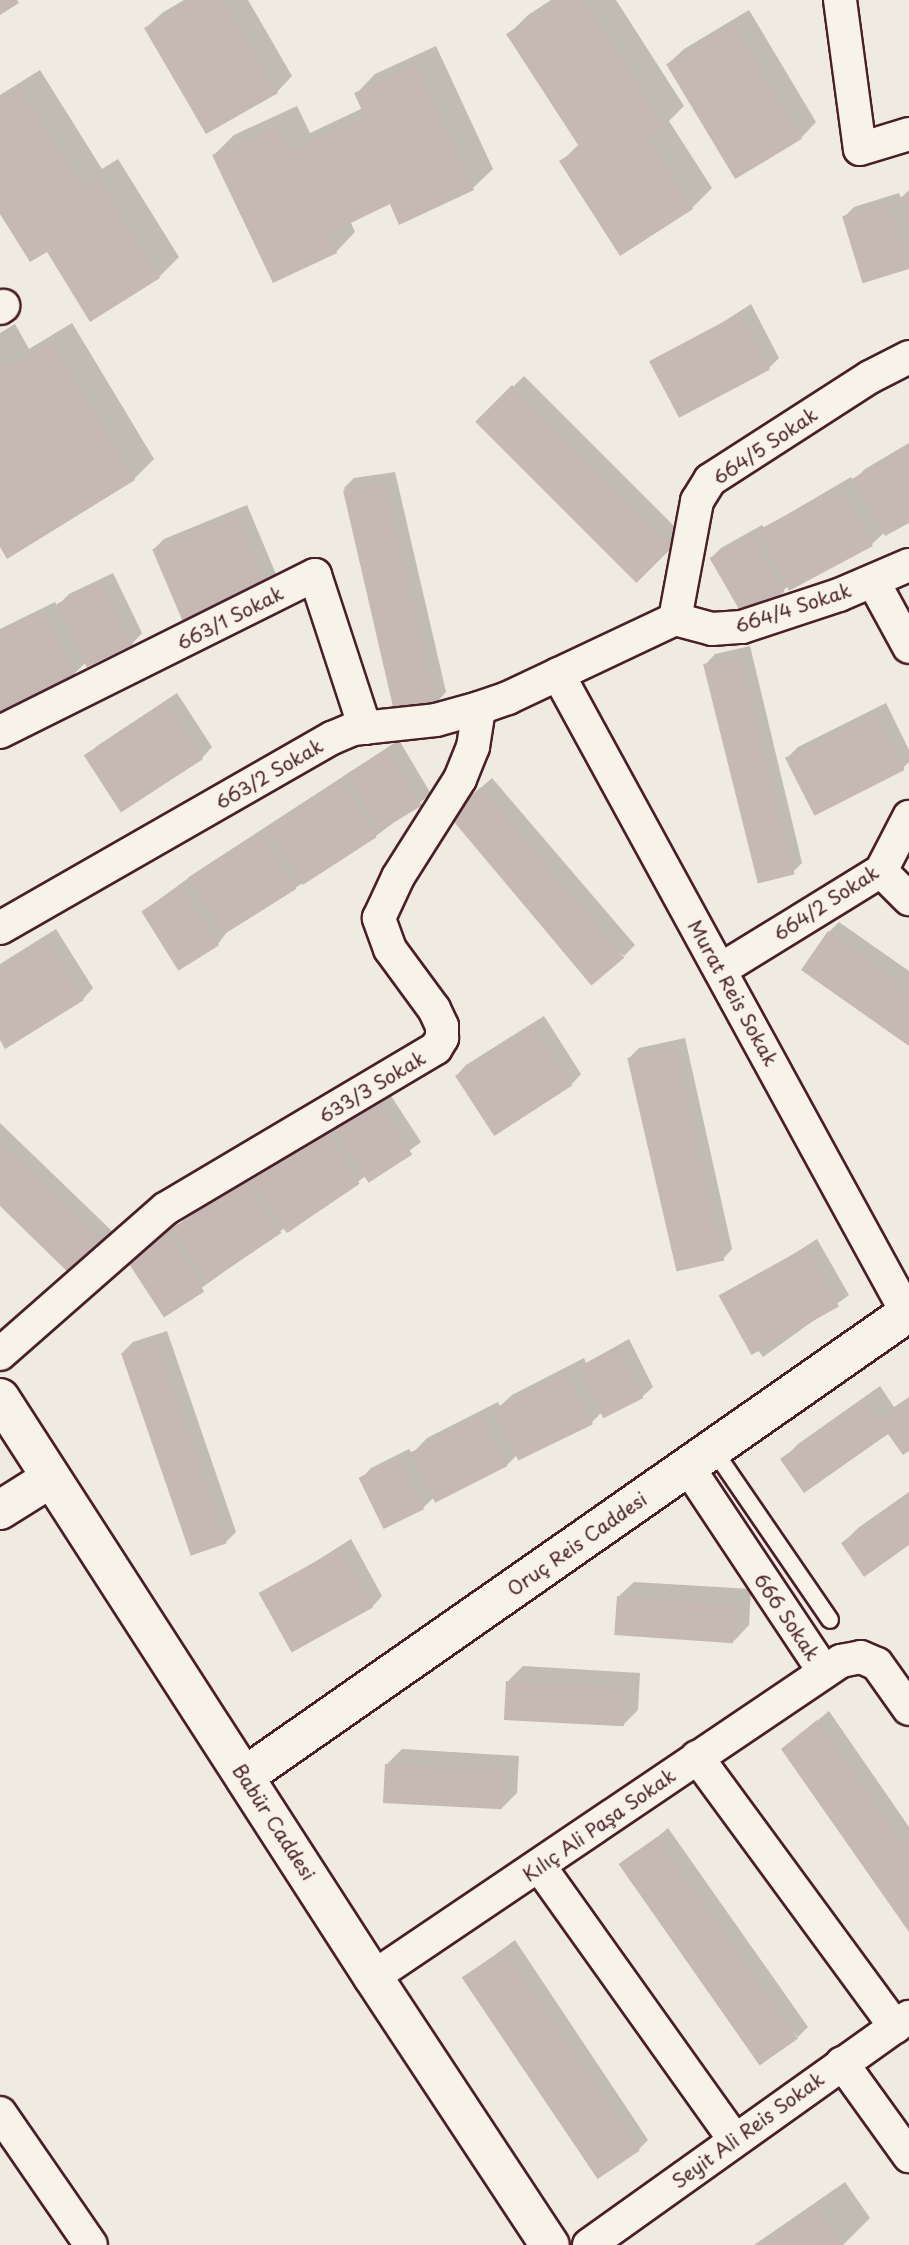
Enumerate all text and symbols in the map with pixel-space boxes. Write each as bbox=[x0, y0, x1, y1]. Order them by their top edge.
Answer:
street label: 664/5 Sokak bbox=[708, 402, 822, 490]
street label: 664/4 Sokak bbox=[732, 578, 854, 638]
street label: 663/1 Sokak bbox=[172, 581, 288, 655]
street label: 663/2 Sokak bbox=[210, 733, 328, 815]
street label: 664/2 Sokak bbox=[768, 860, 884, 946]
street label: Murat Reis Sokak bbox=[684, 917, 782, 1069]
street label: 633/3 Sokak bbox=[314, 1046, 430, 1128]
street label: Oruç Reis Caddesi bbox=[503, 1488, 651, 1600]
street label: 666 Sokak bbox=[749, 1568, 825, 1666]
street label: Babür Caddesi bbox=[228, 1760, 320, 1884]
street label: Kılıç Ali Paşa Sokak bbox=[518, 1763, 680, 1887]
street label: Seyit Ali Reis Sokak bbox=[667, 2067, 829, 2193]

